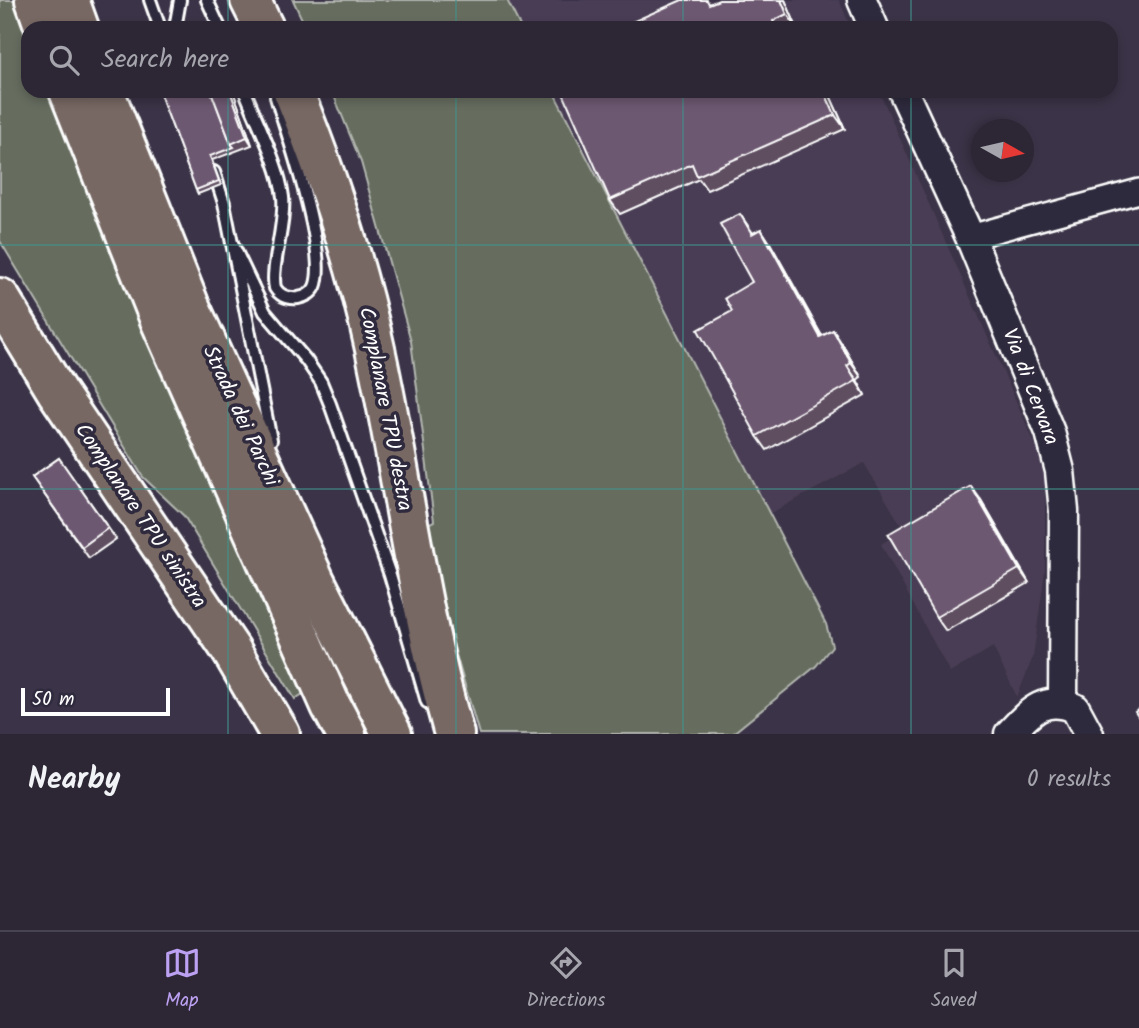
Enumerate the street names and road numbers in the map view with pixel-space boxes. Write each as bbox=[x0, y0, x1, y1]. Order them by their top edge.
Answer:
street label: Complanare TPU destra bbox=[349, 304, 421, 514]
street label: Via di Cervara bbox=[993, 324, 1067, 450]
street label: Strada dei Parchi bbox=[193, 340, 287, 493]
street label: Complanare TPU sinistra bbox=[66, 417, 214, 615]

